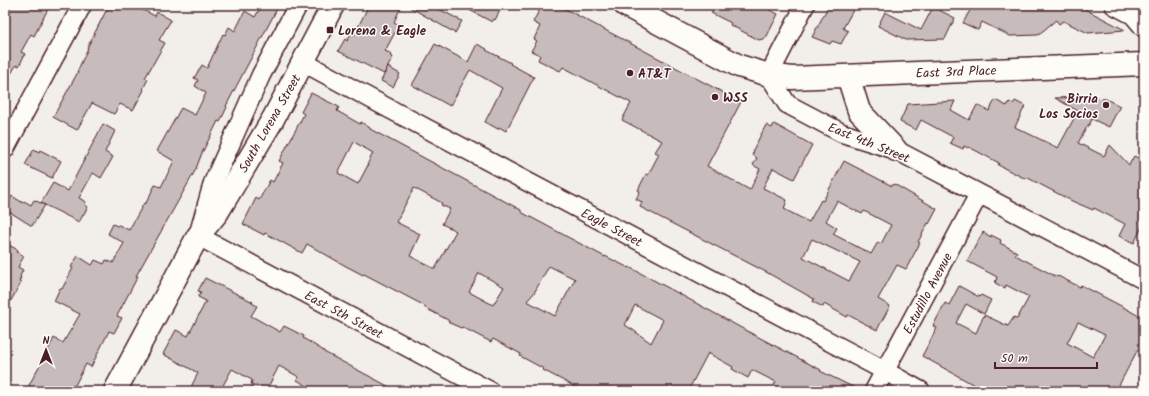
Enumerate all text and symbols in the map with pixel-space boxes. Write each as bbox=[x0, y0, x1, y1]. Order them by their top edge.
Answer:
place label: Lorena & Eagle bbox=[338, 21, 427, 42]
marker: Lorena & Eagle bbox=[325, 25, 335, 35]
street label: East 3rd Place bbox=[915, 61, 997, 84]
place label: AT&T bbox=[638, 64, 672, 85]
marker: AT&T bbox=[625, 68, 635, 78]
street label: South Lorena Street bbox=[234, 70, 308, 177]
place label: WSS bbox=[723, 88, 748, 109]
place label: Birria Los Socios bbox=[1039, 89, 1098, 125]
marker: WSS bbox=[710, 92, 720, 102]
marker: Birria Los Socios bbox=[1101, 100, 1111, 110]
street label: East 4th Street bbox=[824, 117, 914, 170]
street label: Eagle Street bbox=[577, 203, 647, 254]
street label: Estudillo Avenue bbox=[898, 249, 959, 338]
street label: East 5th Street bbox=[300, 286, 387, 345]
north arrow bbox=[26, 330, 66, 370]
text: N bbox=[43, 332, 50, 350]
scale bar bbox=[995, 344, 1097, 370]
text: 50 m bbox=[1001, 349, 1028, 368]

